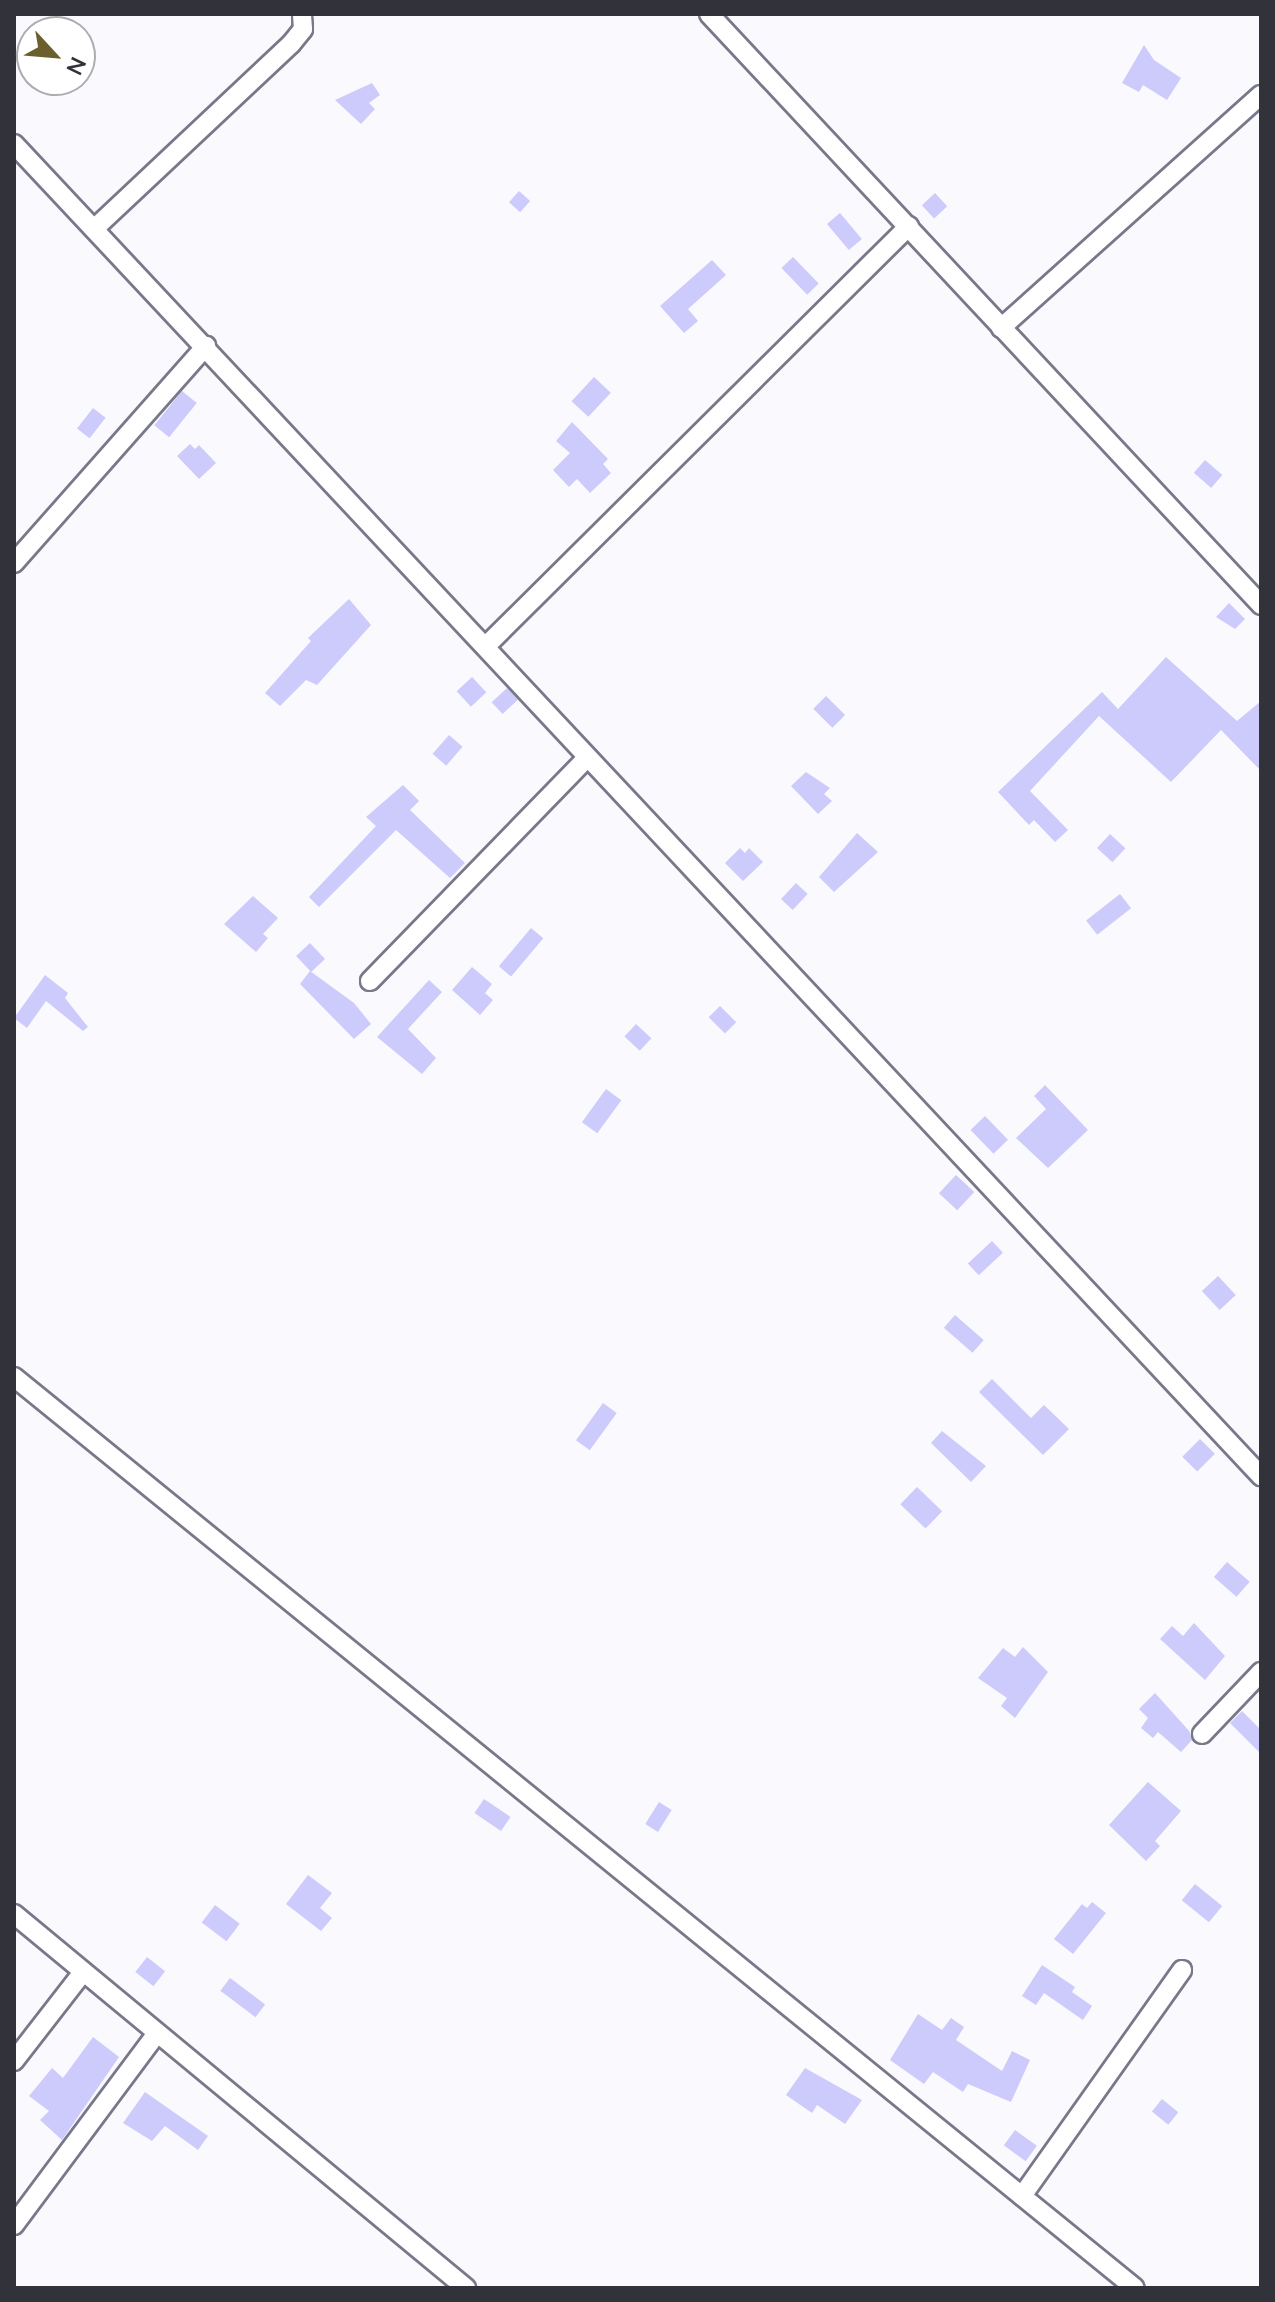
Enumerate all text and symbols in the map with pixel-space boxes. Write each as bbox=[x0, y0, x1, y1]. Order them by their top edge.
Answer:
north arrow bbox=[16, 16, 96, 96]
text: N bbox=[59, 52, 93, 80]

